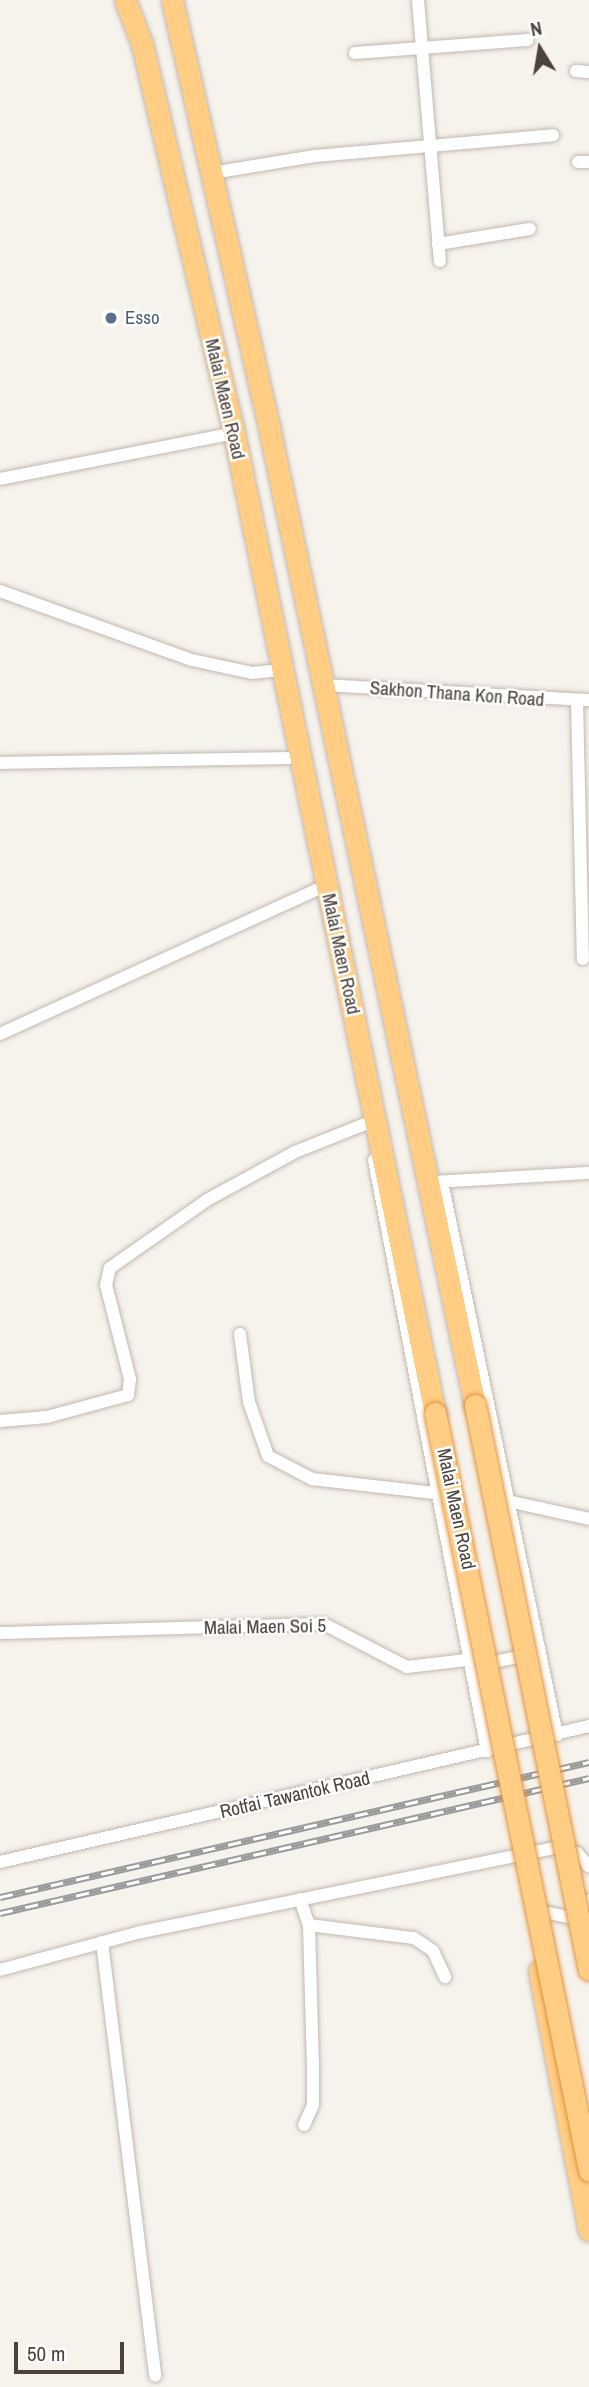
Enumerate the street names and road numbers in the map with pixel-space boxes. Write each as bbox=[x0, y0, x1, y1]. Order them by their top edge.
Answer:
street label: Malai Maen Road bbox=[200, 337, 250, 461]
street label: Sakhon Thana Kon Road bbox=[369, 677, 545, 711]
street label: Malai Maen Road bbox=[317, 891, 365, 1017]
street label: Malai Maen Road bbox=[432, 1446, 480, 1572]
street label: Malai Maen Soi 5 bbox=[204, 1615, 326, 1639]
street label: Rotfai Tawantok Road bbox=[218, 1767, 372, 1823]

